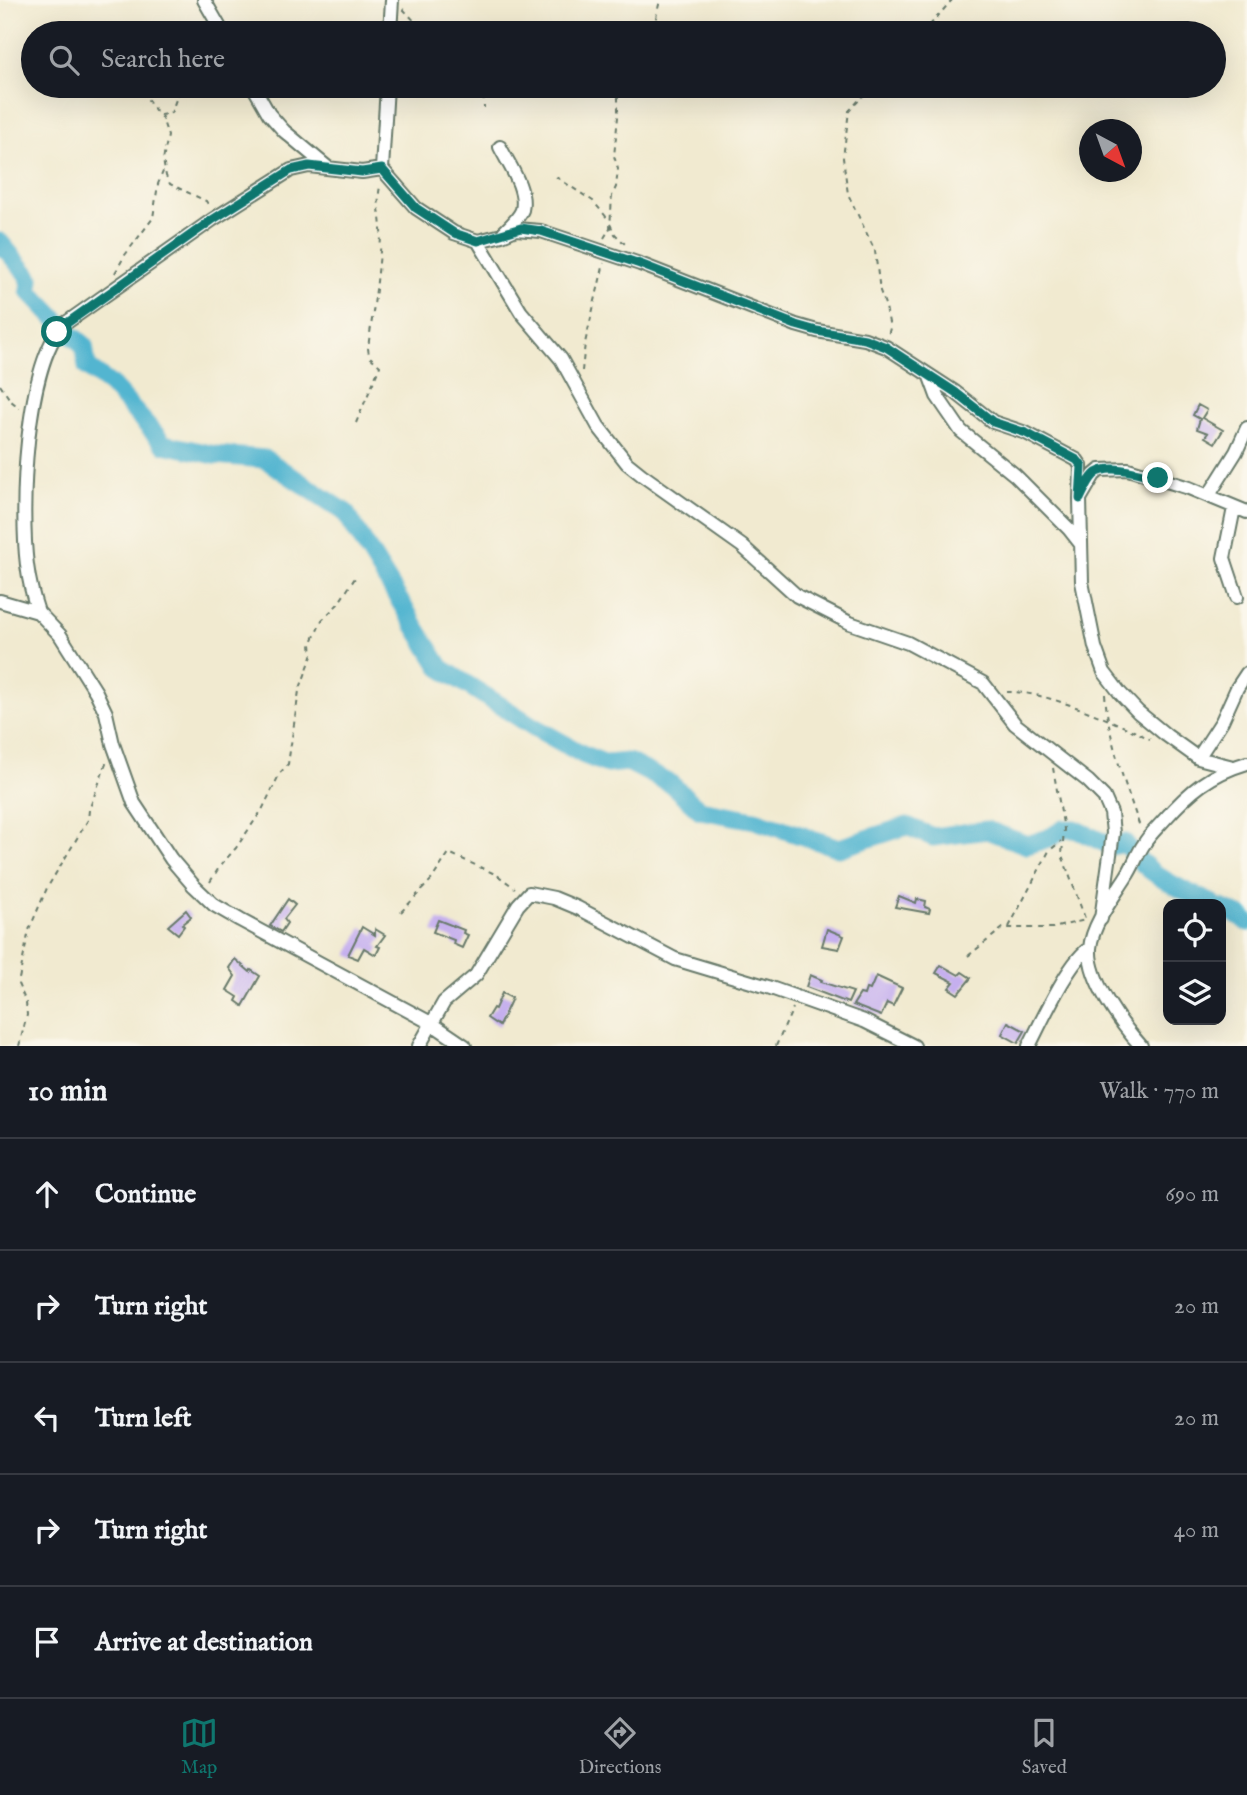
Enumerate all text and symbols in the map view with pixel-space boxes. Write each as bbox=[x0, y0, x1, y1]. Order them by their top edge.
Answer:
search box bbox=[21, 21, 1226, 98]
icon: search bbox=[45, 41, 83, 79]
text: Search here bbox=[101, 43, 225, 76]
north arrow bbox=[1079, 119, 1142, 182]
route start bbox=[41, 316, 72, 347]
route end bbox=[1142, 462, 1173, 493]
map controls bbox=[1163, 899, 1226, 1025]
button: locate bbox=[1163, 899, 1226, 962]
button: layers bbox=[1163, 962, 1226, 1025]
text: 10 min bbox=[28, 1073, 108, 1111]
text: Walk · 770 m bbox=[1099, 1077, 1219, 1106]
icon: ahead bbox=[28, 1175, 66, 1213]
text: Continue bbox=[95, 1178, 196, 1211]
text: 690 m bbox=[1165, 1180, 1219, 1209]
icon: right bbox=[28, 1287, 66, 1325]
text: Turn right bbox=[95, 1290, 208, 1323]
text: 20 m bbox=[1174, 1292, 1219, 1321]
icon: left bbox=[28, 1399, 66, 1437]
text: Turn left bbox=[95, 1402, 192, 1435]
text: 20 m bbox=[1174, 1404, 1219, 1433]
icon: right bbox=[28, 1511, 66, 1549]
text: Turn right bbox=[95, 1514, 208, 1547]
text: 40 m bbox=[1174, 1516, 1219, 1545]
icon: arrive bbox=[28, 1623, 66, 1661]
text: Arrive at destination bbox=[95, 1626, 313, 1659]
tab: Map bbox=[180, 1714, 218, 1780]
tab: Directions bbox=[579, 1714, 661, 1780]
tab: Saved bbox=[1022, 1714, 1067, 1780]

